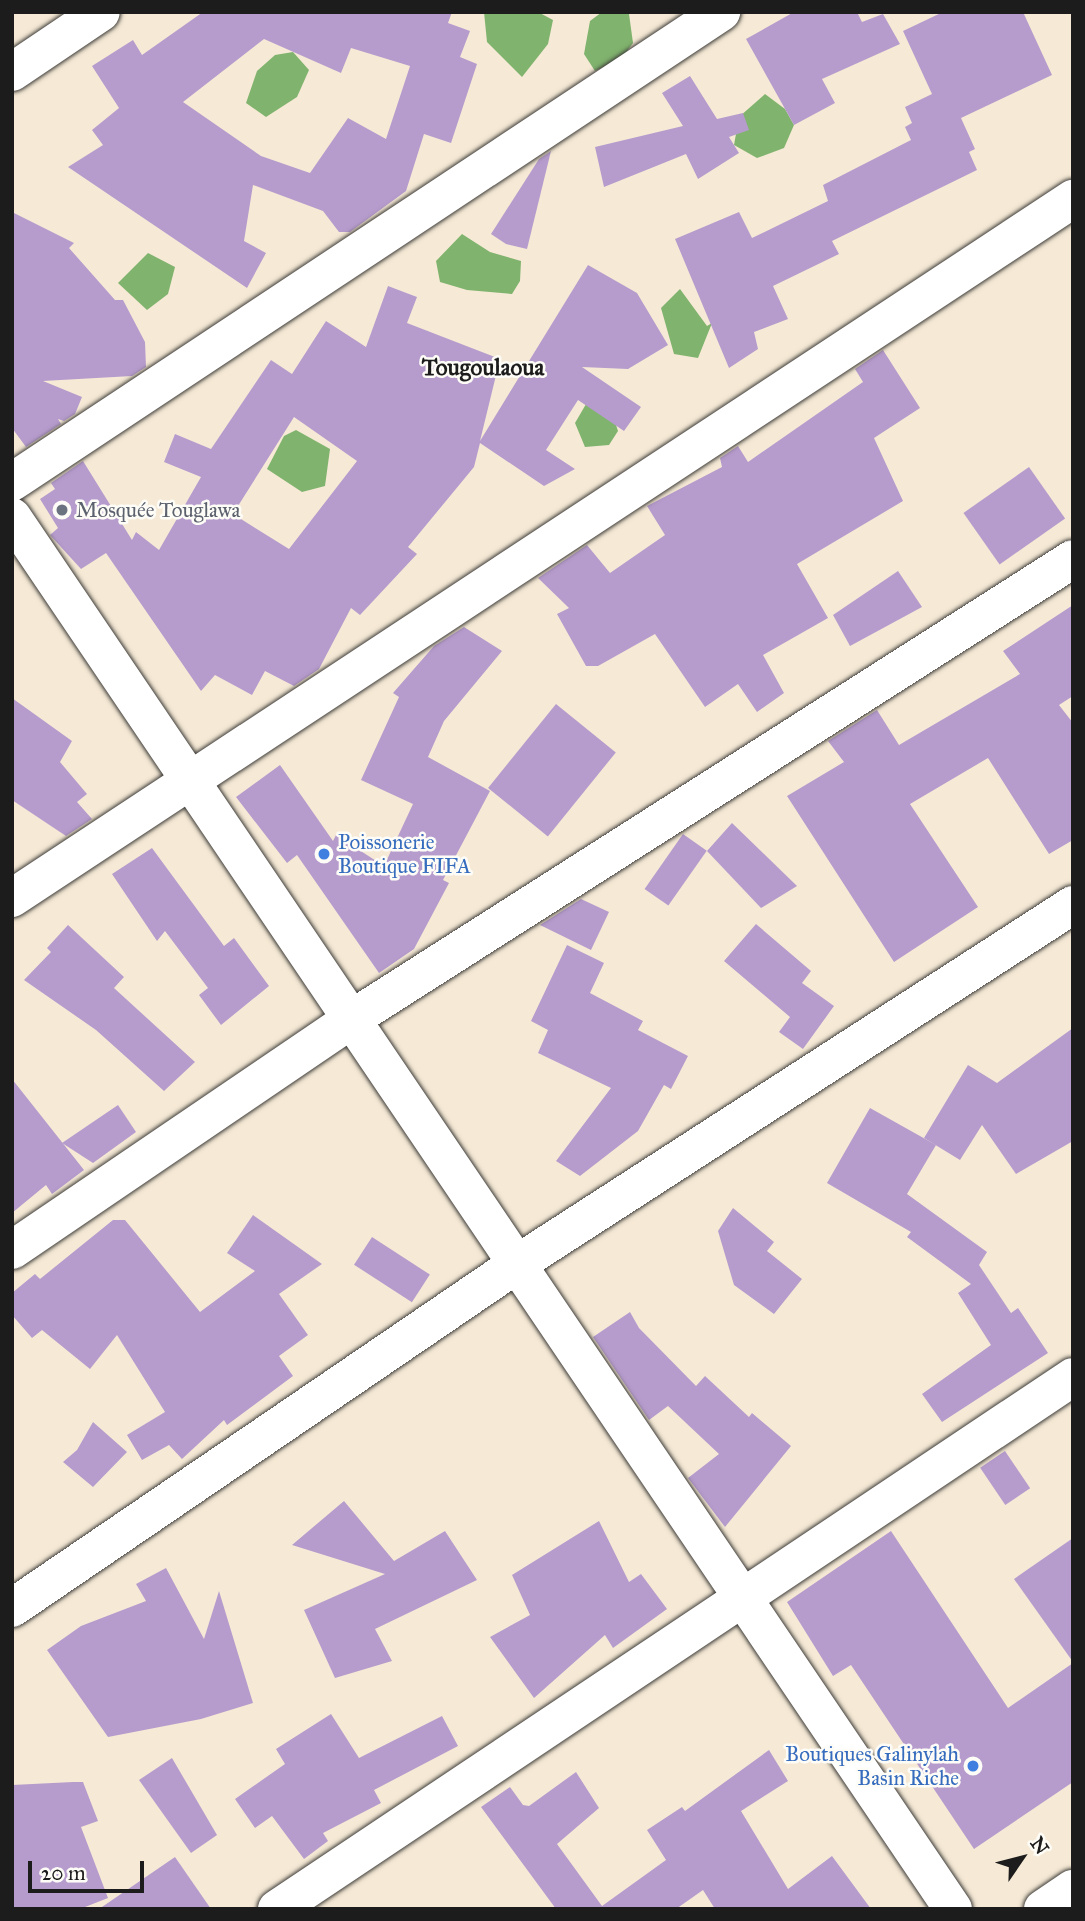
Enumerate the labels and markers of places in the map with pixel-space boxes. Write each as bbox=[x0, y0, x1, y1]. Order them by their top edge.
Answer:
place label: Mosquée Touglawa bbox=[76, 497, 240, 523]
marker: Mosquée Touglawa bbox=[54, 502, 70, 518]
place label: Poissonerie Boutique FIFA bbox=[338, 829, 471, 879]
marker: Poissonerie Boutique FIFA bbox=[316, 846, 332, 862]
place label: Boutiques Galinylah Basin Riche bbox=[785, 1741, 959, 1791]
marker: Boutiques Galinylah Basin Riche bbox=[965, 1758, 981, 1774]

